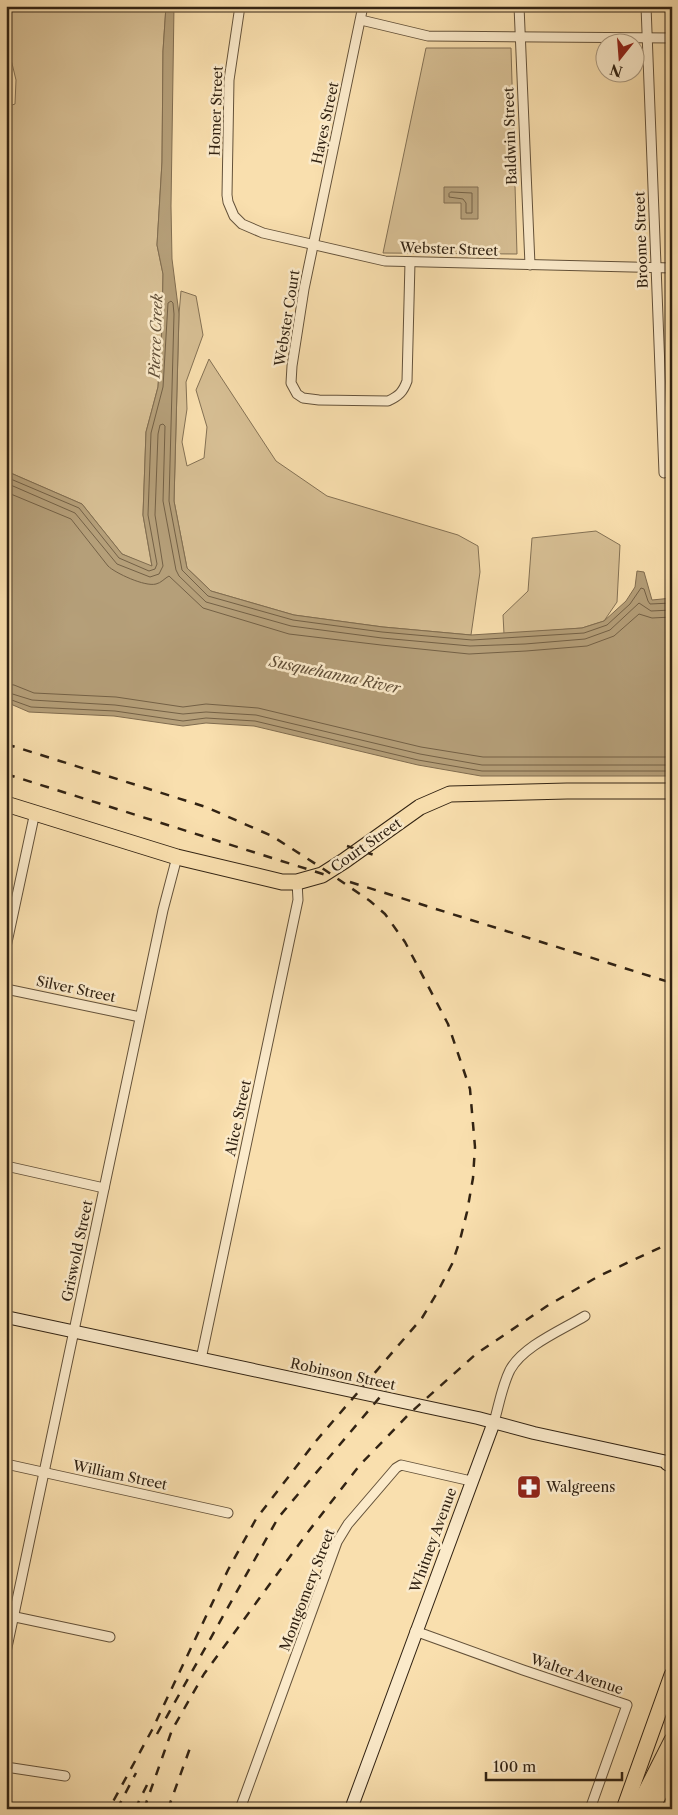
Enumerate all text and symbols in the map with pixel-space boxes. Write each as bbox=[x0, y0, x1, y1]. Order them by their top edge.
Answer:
north arrow bbox=[596, 32, 646, 82]
text: N bbox=[608, 60, 625, 81]
street label: Homer Street bbox=[205, 66, 227, 156]
street label: Hayes Street bbox=[307, 80, 343, 166]
street label: Baldwin Street bbox=[499, 87, 521, 185]
street label: Broome Street bbox=[630, 191, 652, 289]
street label: Webster Street bbox=[399, 238, 498, 260]
street label: Webster Court bbox=[270, 268, 304, 369]
water label: Pierce Creek bbox=[144, 293, 166, 379]
water label: Susquehanna River bbox=[267, 651, 403, 698]
street label: Court Street bbox=[327, 814, 405, 876]
street label: Silver Street bbox=[35, 972, 117, 1006]
street label: Alice Street bbox=[221, 1078, 255, 1159]
street label: Griswold Street bbox=[57, 1199, 97, 1303]
street label: Robinson Street bbox=[289, 1354, 397, 1394]
street label: William Street bbox=[70, 1456, 169, 1494]
pharmacy icon: Walgreens bbox=[516, 1474, 542, 1500]
place label: Walgreens bbox=[545, 1478, 615, 1496]
street label: Whitney Avenue bbox=[405, 1485, 460, 1596]
street label: Montgomery Street bbox=[275, 1526, 339, 1654]
street label: Walter Avenue bbox=[527, 1649, 626, 1698]
scale bar bbox=[486, 1750, 622, 1782]
text: 100 m bbox=[493, 1757, 536, 1776]

